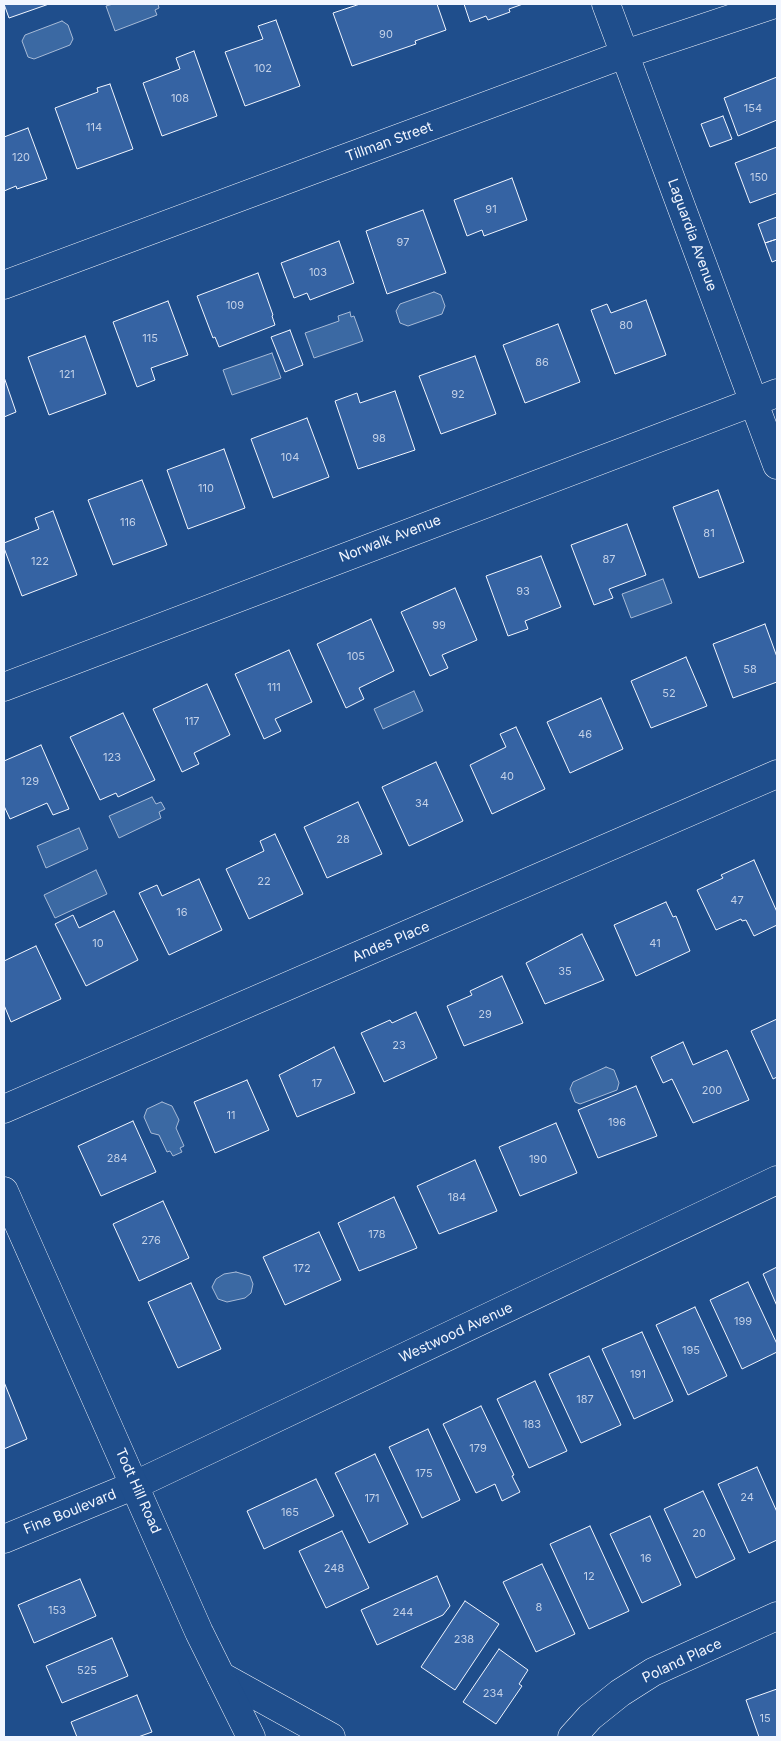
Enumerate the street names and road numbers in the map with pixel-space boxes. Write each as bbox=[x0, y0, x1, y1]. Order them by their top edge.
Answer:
street label: Tillman Street bbox=[343, 119, 435, 165]
street label: Laguardia Avenue bbox=[664, 176, 720, 294]
street label: Norwalk Avenue bbox=[337, 512, 443, 566]
street label: Andes Place bbox=[350, 918, 432, 966]
street label: Westwood Avenue bbox=[397, 1299, 515, 1367]
street label: Todt Hill Road bbox=[112, 1446, 164, 1536]
street label: Fine Boulevard bbox=[21, 1486, 119, 1538]
street label: Poland Place bbox=[640, 1635, 724, 1687]

